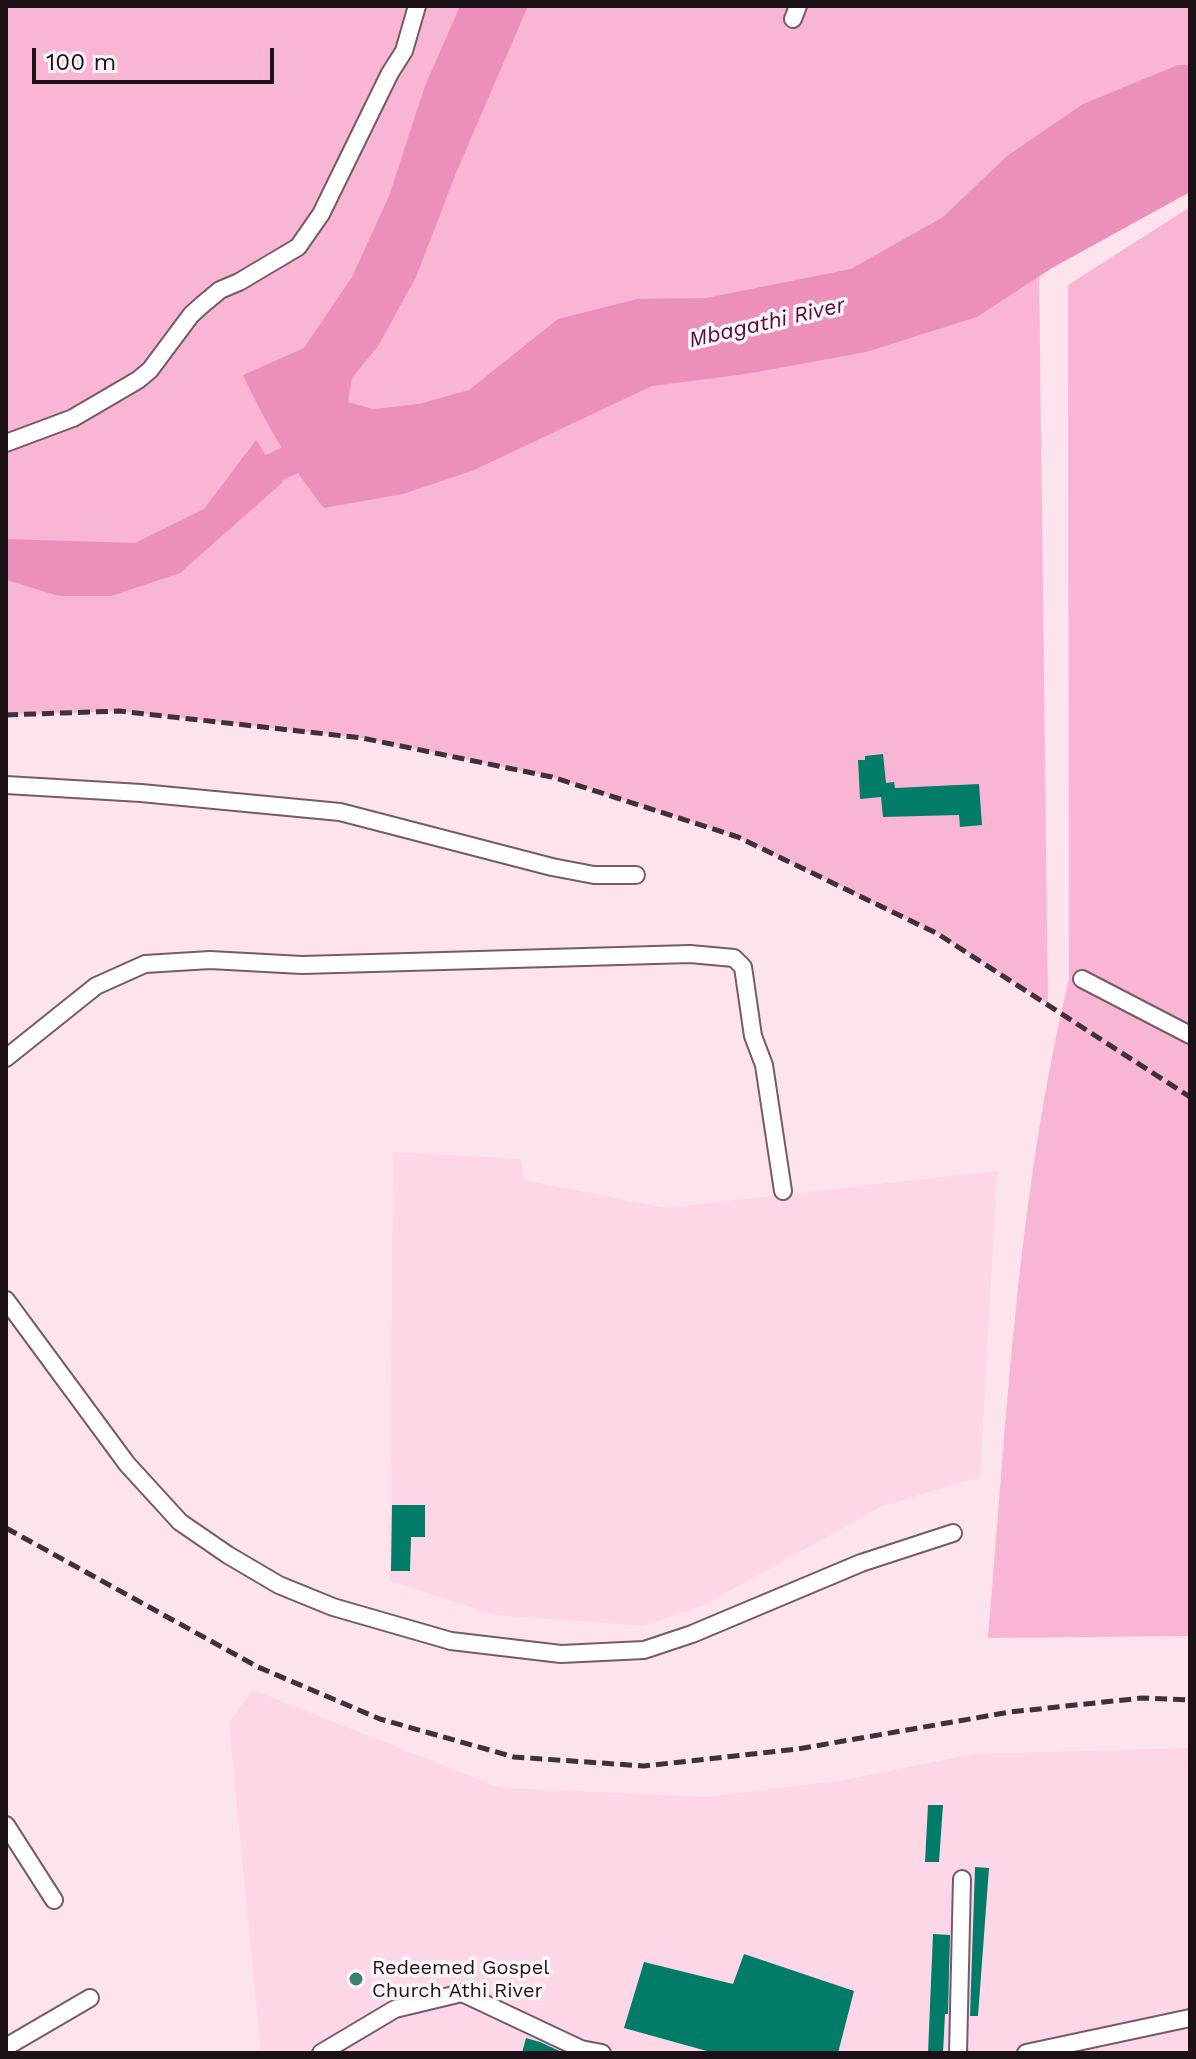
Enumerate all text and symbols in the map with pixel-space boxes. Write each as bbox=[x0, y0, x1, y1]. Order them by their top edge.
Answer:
scale bar bbox=[36, 32, 278, 82]
text: 100 m bbox=[46, 48, 116, 76]
water label: Mbagathi River bbox=[686, 292, 848, 354]
place label: Redeemed Gospel Church Athi River bbox=[372, 1956, 549, 2003]
marker: Redeemed Gospel Church Athi River bbox=[347, 1970, 365, 1988]

